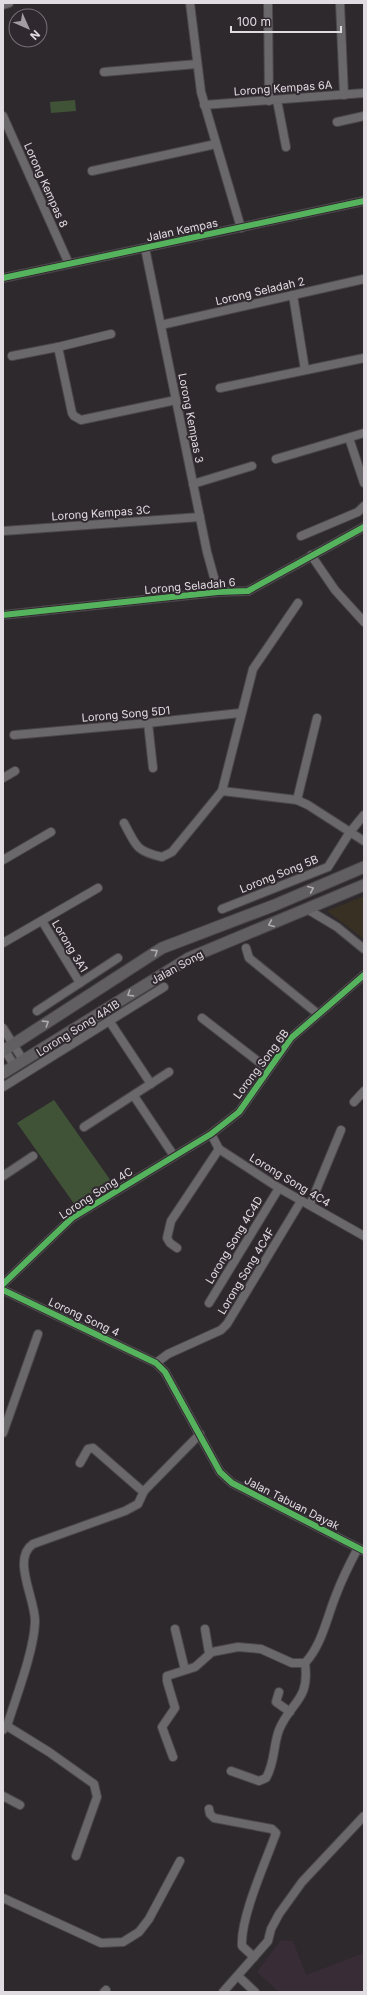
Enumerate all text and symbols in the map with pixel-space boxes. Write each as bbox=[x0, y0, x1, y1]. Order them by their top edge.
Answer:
north arrow bbox=[8, 8, 48, 48]
scale bar bbox=[231, 8, 341, 34]
text: 100 m bbox=[237, 14, 271, 29]
text: N bbox=[27, 27, 43, 43]
street label: Lorong Kempas 6A bbox=[233, 78, 333, 98]
street label: Lorong Kempas 8 bbox=[21, 140, 71, 230]
street label: Jalan Kempas bbox=[145, 216, 219, 244]
street label: Lorong Seladah 2 bbox=[214, 274, 306, 308]
street label: Lorong Kempas 3 bbox=[175, 372, 207, 464]
street label: Lorong Kempas 3C bbox=[51, 503, 151, 523]
street label: Lorong Seladah 6 bbox=[144, 575, 236, 597]
street label: Lorong Song 5D1 bbox=[81, 703, 171, 725]
street label: Lorong Song 5B bbox=[238, 852, 320, 896]
one-way arrow bbox=[307, 886, 314, 894]
street label: Lorong 3A1 bbox=[49, 917, 91, 975]
one-way arrow bbox=[268, 919, 275, 927]
street label: Jalan Song bbox=[148, 947, 206, 987]
one-way arrow bbox=[151, 949, 158, 957]
one-way arrow bbox=[127, 989, 134, 996]
street label: Lorong Song 4A1B bbox=[34, 997, 122, 1059]
one-way arrow bbox=[42, 1020, 49, 1028]
street label: Lorong Song 6B bbox=[230, 1026, 292, 1102]
street label: Lorong Song 4C4 bbox=[247, 1150, 333, 1210]
street label: Lorong Song 4C bbox=[57, 1164, 135, 1222]
street label: Lorong Song 4C4D bbox=[202, 1194, 266, 1286]
street label: Lorong Song 4C4F bbox=[215, 1225, 277, 1317]
street label: Lorong Song 4 bbox=[46, 1294, 122, 1340]
street label: Jalan Tabuan Dayak bbox=[242, 1473, 342, 1533]

